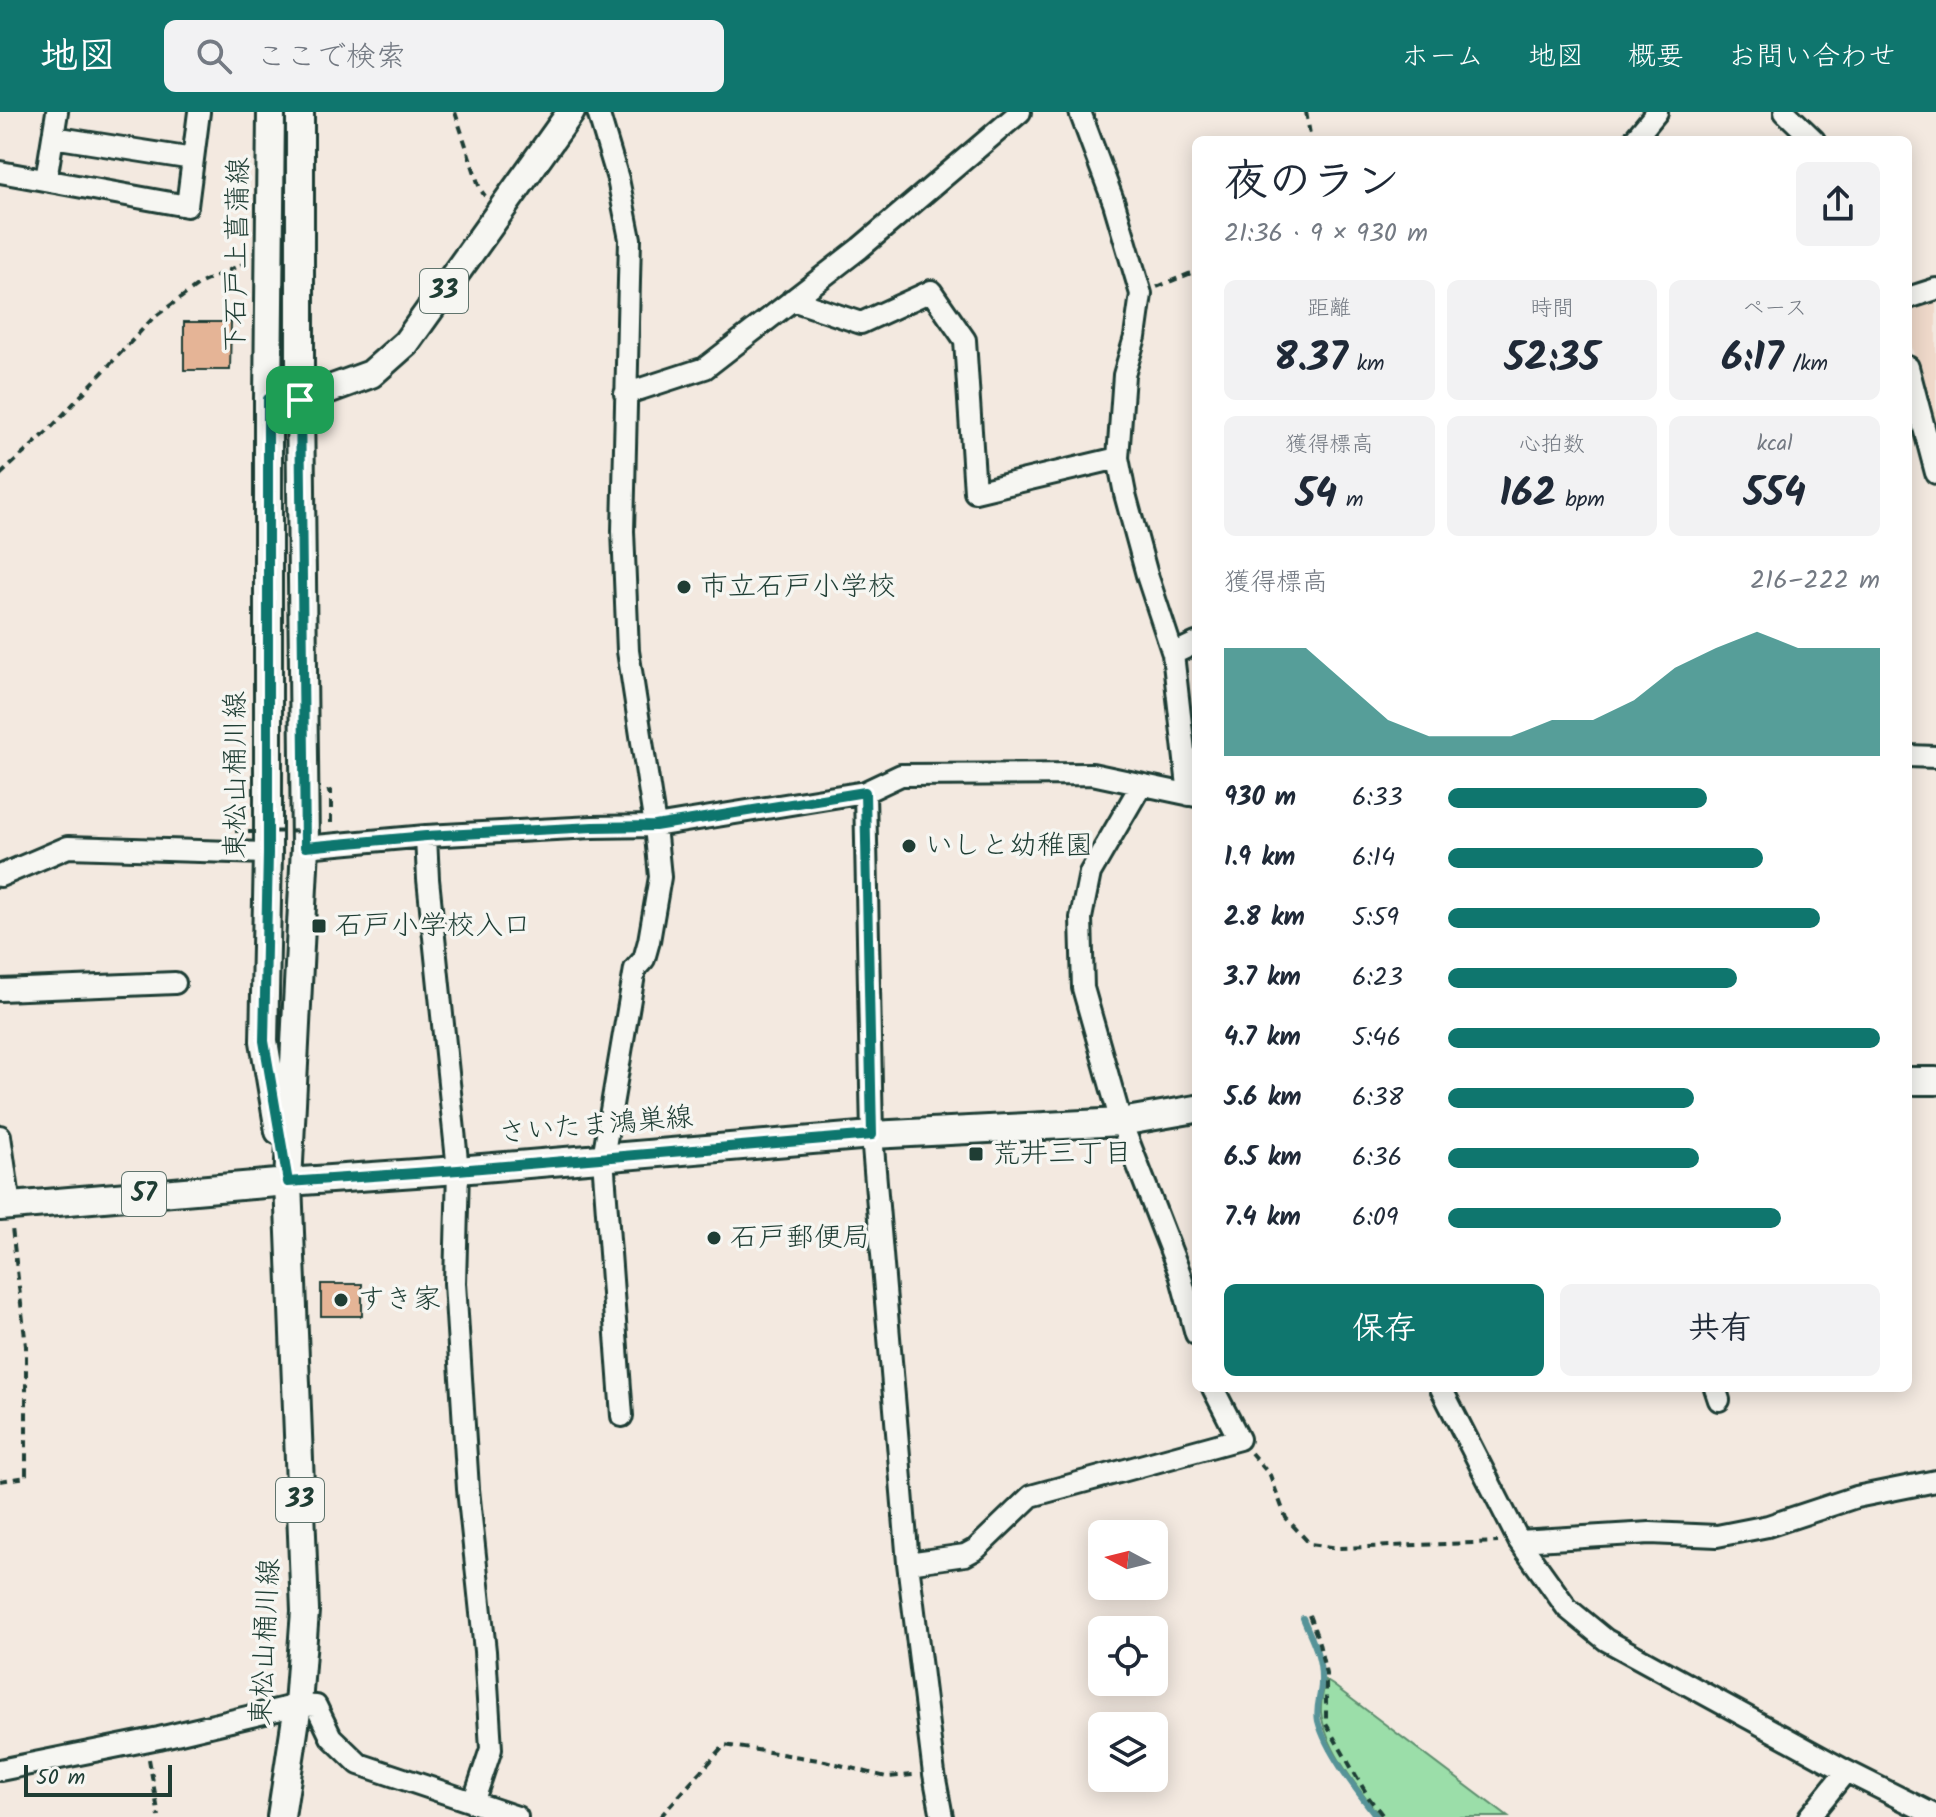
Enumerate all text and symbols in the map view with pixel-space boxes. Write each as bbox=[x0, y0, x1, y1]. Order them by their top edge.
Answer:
search box bbox=[164, 20, 724, 92]
text: 地図 bbox=[40, 28, 116, 88]
icon: search bbox=[192, 34, 236, 78]
text: ここで検索 bbox=[256, 34, 406, 82]
text: ホーム bbox=[1401, 35, 1484, 80]
text: 地図 bbox=[1528, 35, 1584, 80]
text: 概要 bbox=[1628, 35, 1684, 80]
text: お問い合わせ bbox=[1728, 35, 1896, 80]
text: 夜のラン bbox=[1224, 148, 1400, 218]
street label: 下石戸上菖蒲線 bbox=[214, 157, 262, 353]
button: share bbox=[1796, 162, 1880, 246]
text: 21:36 · 9 × 930 m bbox=[1224, 213, 1428, 255]
road number: 33 bbox=[420, 269, 468, 313]
text: 距離 bbox=[1307, 292, 1351, 327]
text: 時間 bbox=[1530, 292, 1574, 327]
text: ペース bbox=[1742, 292, 1807, 327]
text: 8.37 bbox=[1274, 327, 1348, 391]
text: 52:35 bbox=[1504, 327, 1600, 391]
text: 6:17 bbox=[1721, 327, 1784, 391]
text: km bbox=[1348, 347, 1385, 382]
text: /km bbox=[1784, 347, 1828, 382]
pin bbox=[266, 366, 334, 434]
icon: arrive bbox=[278, 378, 322, 422]
text: kcal bbox=[1757, 427, 1793, 462]
text: 獲得標高 bbox=[1285, 428, 1373, 463]
text: 心拍数 bbox=[1519, 428, 1585, 463]
text: 554 bbox=[1744, 462, 1806, 526]
text: 54 bbox=[1295, 463, 1337, 527]
text: 162 bbox=[1499, 463, 1556, 527]
text: m bbox=[1337, 483, 1364, 518]
text: bpm bbox=[1556, 483, 1605, 518]
text: 216–222 m bbox=[1750, 560, 1880, 602]
text: 獲得標高 bbox=[1224, 562, 1328, 604]
place label: 市立石戸小学校 bbox=[700, 565, 896, 610]
marker: 市立石戸小学校 bbox=[675, 578, 693, 596]
street label: 東松山桶川線 bbox=[214, 691, 259, 859]
text: 930 m bbox=[1224, 777, 1296, 819]
text: 6:33 bbox=[1352, 777, 1403, 819]
place label: いしと幼稚園 bbox=[925, 824, 1093, 869]
marker: いしと幼稚園 bbox=[900, 837, 918, 855]
text: 1.9 km bbox=[1224, 837, 1295, 879]
text: 6:14 bbox=[1352, 837, 1395, 879]
text: 2.8 km bbox=[1224, 897, 1305, 939]
text: 5:59 bbox=[1352, 897, 1399, 939]
place label: 石戸小学校入口 bbox=[335, 904, 531, 949]
marker: 石戸小学校入口 bbox=[310, 917, 328, 935]
text: 3.7 km bbox=[1224, 957, 1301, 999]
text: 6:23 bbox=[1352, 957, 1403, 999]
text: 4.7 km bbox=[1224, 1017, 1301, 1059]
text: 5:46 bbox=[1352, 1017, 1401, 1059]
text: 5.6 km bbox=[1224, 1077, 1302, 1119]
text: 6:38 bbox=[1352, 1077, 1403, 1119]
street label: さいたま鴻巣線 bbox=[497, 1095, 695, 1157]
place label: 荒井三丁目 bbox=[992, 1132, 1132, 1177]
text: 6.5 km bbox=[1224, 1137, 1302, 1179]
text: 6:36 bbox=[1352, 1137, 1402, 1179]
marker: 荒井三丁目 bbox=[967, 1145, 985, 1163]
road number: 57 bbox=[122, 1172, 166, 1216]
text: 7.4 km bbox=[1224, 1197, 1301, 1239]
text: 6:09 bbox=[1352, 1197, 1399, 1239]
place label: 石戸郵便局 bbox=[730, 1216, 870, 1261]
marker: 石戸郵便局 bbox=[705, 1229, 723, 1247]
place label: すき家 bbox=[357, 1278, 441, 1323]
button: 保存 bbox=[1224, 1284, 1544, 1376]
button: 共有 bbox=[1560, 1284, 1880, 1376]
marker: すき家 bbox=[332, 1291, 350, 1309]
road number: 33 bbox=[276, 1478, 324, 1522]
north arrow bbox=[1088, 1520, 1168, 1600]
map controls bbox=[1088, 1520, 1168, 1792]
street label: 東松山桶川線 bbox=[239, 1557, 293, 1727]
button: locate bbox=[1088, 1616, 1168, 1696]
button: layers bbox=[1088, 1712, 1168, 1792]
scale bar bbox=[24, 1761, 172, 1797]
text: 50 m bbox=[36, 1761, 85, 1796]

